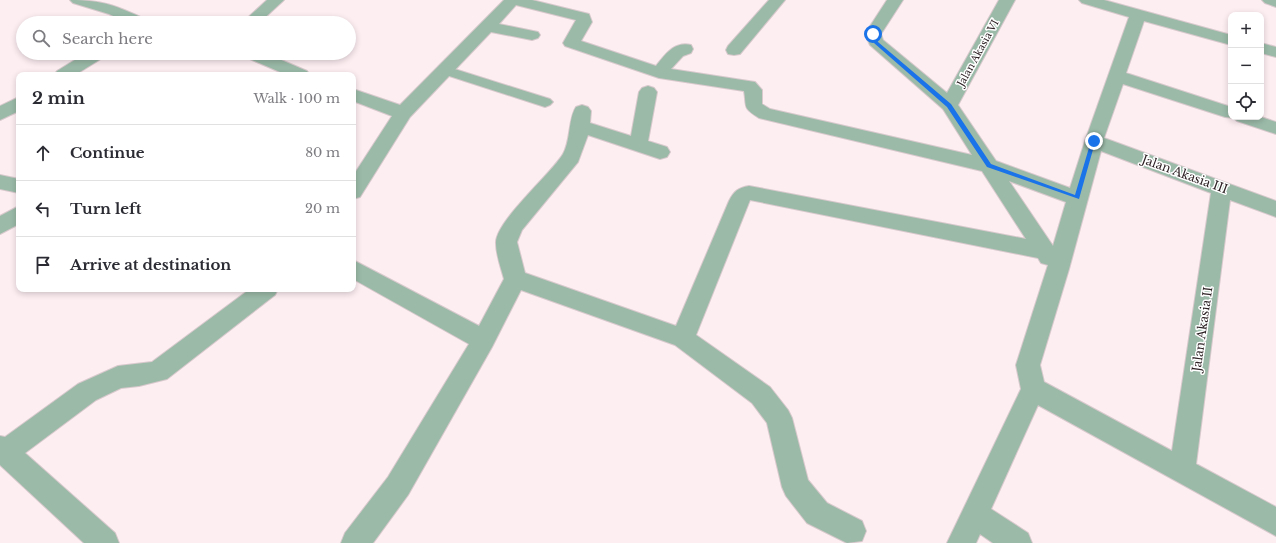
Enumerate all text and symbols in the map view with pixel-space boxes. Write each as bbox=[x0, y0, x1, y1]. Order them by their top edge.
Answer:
map controls bbox=[1228, 12, 1264, 120]
button: + bbox=[1228, 12, 1264, 48]
search box bbox=[16, 16, 356, 60]
street label: Jalan Akasia VI bbox=[953, 17, 1002, 91]
route start bbox=[864, 25, 882, 43]
icon: search bbox=[30, 27, 52, 49]
text: Search here bbox=[62, 29, 153, 48]
button: − bbox=[1228, 48, 1264, 84]
button: locate bbox=[1228, 84, 1264, 120]
text: 2 min bbox=[32, 88, 85, 109]
text: Walk · 100 m bbox=[253, 90, 340, 107]
route end bbox=[1085, 132, 1103, 150]
icon: ahead bbox=[32, 142, 54, 164]
text: Continue bbox=[70, 143, 145, 162]
text: 80 m bbox=[305, 144, 340, 161]
street label: Jalan Akasia III bbox=[1138, 151, 1230, 197]
icon: left bbox=[32, 198, 54, 220]
text: Turn left bbox=[70, 199, 141, 218]
text: 20 m bbox=[305, 200, 340, 217]
icon: arrive bbox=[32, 254, 54, 276]
text: Arrive at destination bbox=[70, 255, 231, 274]
street label: Jalan Akasia II bbox=[1188, 286, 1215, 374]

